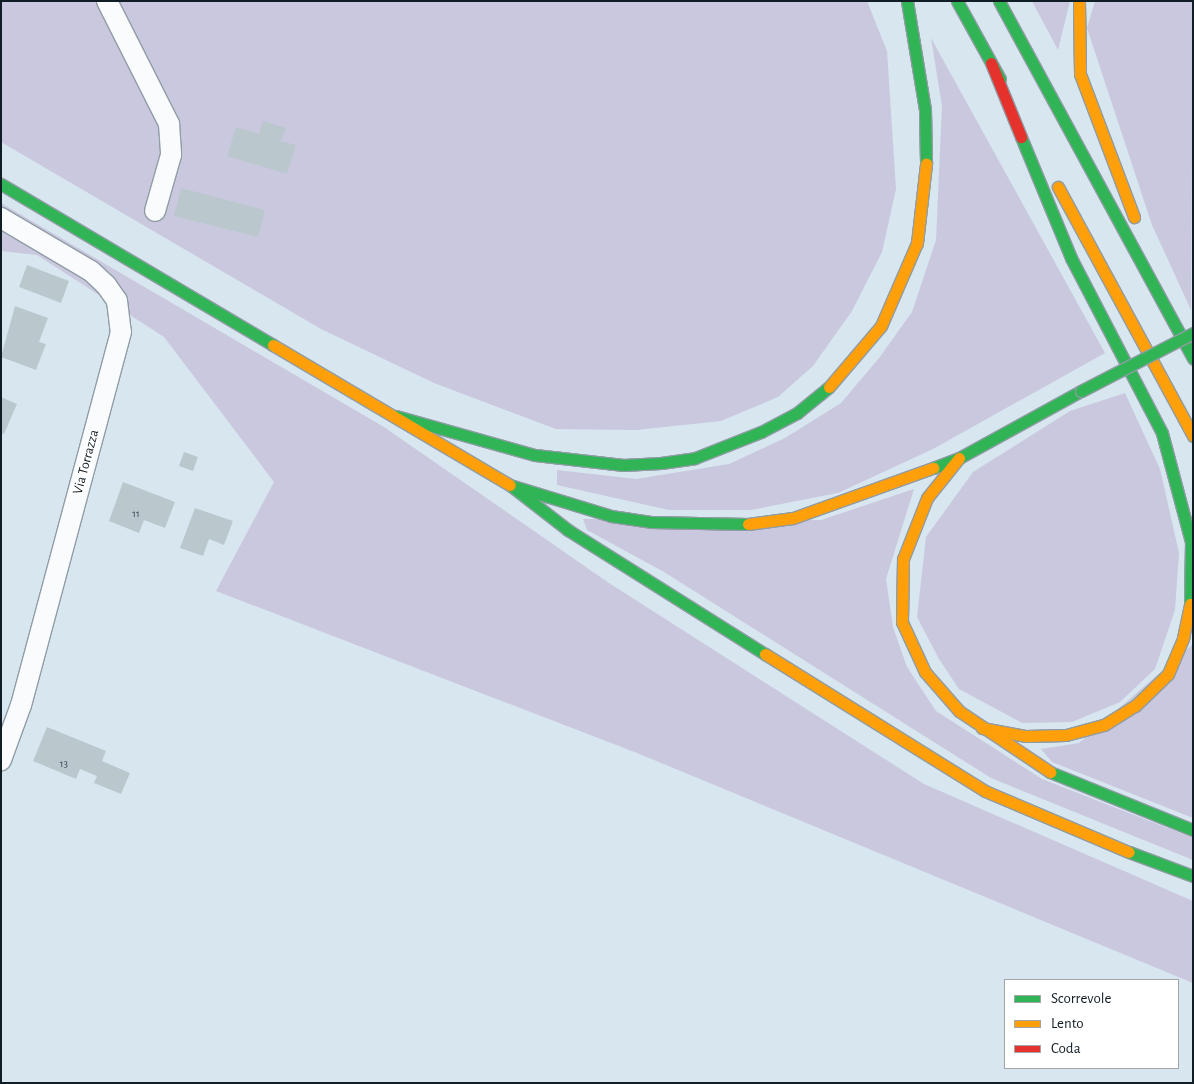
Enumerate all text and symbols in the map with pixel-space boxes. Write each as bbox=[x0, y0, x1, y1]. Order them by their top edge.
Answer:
street label: Via Torrazza bbox=[69, 428, 103, 496]
house number: 11 bbox=[132, 507, 140, 521]
house number: 13 bbox=[60, 757, 68, 771]
legend bbox=[1004, 979, 1179, 1069]
text: Scorrevole bbox=[1051, 991, 1111, 1006]
text: Lento bbox=[1051, 1016, 1084, 1031]
text: Coda bbox=[1051, 1041, 1081, 1056]

